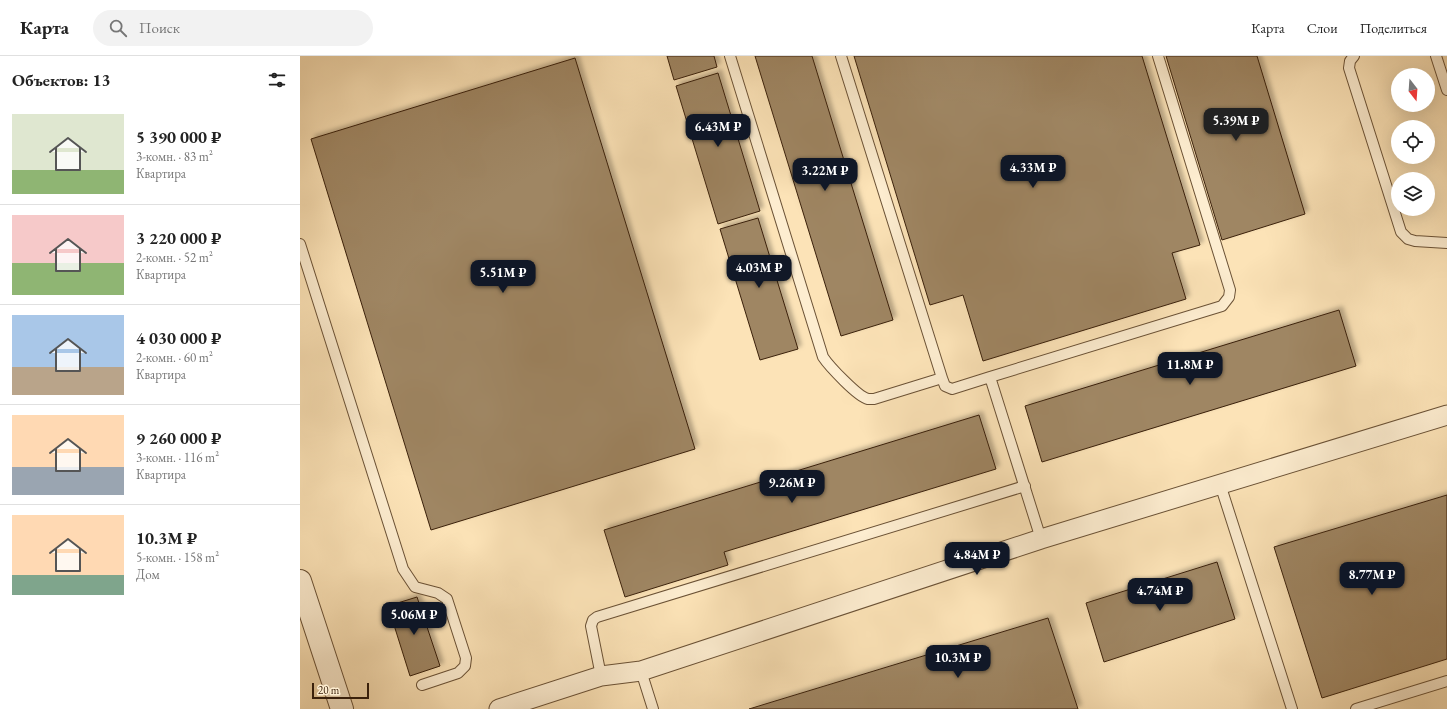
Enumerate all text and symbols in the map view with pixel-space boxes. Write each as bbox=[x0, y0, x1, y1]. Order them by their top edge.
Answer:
search box bbox=[93, 10, 373, 46]
text: Карта bbox=[20, 15, 69, 40]
icon: search bbox=[107, 17, 129, 39]
text: Поиск bbox=[139, 18, 180, 37]
text: Карта bbox=[1251, 19, 1285, 37]
text: Слои bbox=[1307, 19, 1338, 37]
text: Поделиться bbox=[1360, 19, 1427, 37]
north arrow bbox=[1391, 68, 1435, 112]
map controls bbox=[1391, 68, 1435, 216]
text: Объектов: 13 bbox=[12, 69, 111, 91]
icon: filters bbox=[266, 69, 288, 91]
pin: 5.39M ₽ bbox=[1199, 108, 1273, 142]
text: 5.39M ₽ bbox=[1213, 112, 1259, 129]
pin: 6.43M ₽ bbox=[681, 114, 755, 148]
text: 6.43M ₽ bbox=[695, 118, 741, 135]
button: locate bbox=[1391, 120, 1435, 164]
text: 5 390 000 ₽ bbox=[136, 126, 222, 148]
icon: home bbox=[44, 130, 92, 178]
text: 3-комн. · 83 m² bbox=[136, 148, 213, 165]
pin: 4.33M ₽ bbox=[996, 155, 1070, 189]
pin: 3.22M ₽ bbox=[788, 158, 862, 192]
text: 4.33M ₽ bbox=[1010, 159, 1056, 176]
text: 3.22M ₽ bbox=[802, 162, 848, 179]
text: Квартира bbox=[136, 165, 186, 182]
button: layers bbox=[1391, 172, 1435, 216]
text: 3 220 000 ₽ bbox=[136, 227, 222, 249]
icon: home bbox=[44, 231, 92, 279]
text: 2-комн. · 52 m² bbox=[136, 249, 213, 266]
pin: 4.03M ₽ bbox=[722, 255, 796, 289]
text: 4.03M ₽ bbox=[736, 259, 782, 276]
pin: 5.51M ₽ bbox=[466, 260, 540, 294]
text: 5.51M ₽ bbox=[480, 264, 526, 281]
text: Квартира bbox=[136, 266, 186, 283]
text: 4 030 000 ₽ bbox=[136, 327, 222, 349]
icon: home bbox=[44, 331, 92, 379]
text: 2-комн. · 60 m² bbox=[136, 349, 213, 366]
pin: 11.8M ₽ bbox=[1153, 352, 1227, 386]
text: 11.8M ₽ bbox=[1167, 356, 1213, 373]
text: Квартира bbox=[136, 366, 186, 383]
text: 9 260 000 ₽ bbox=[136, 427, 222, 449]
icon: home bbox=[44, 431, 92, 479]
text: 3-комн. · 116 m² bbox=[136, 449, 219, 466]
text: Квартира bbox=[136, 466, 186, 483]
pin: 9.26M ₽ bbox=[755, 470, 829, 504]
text: 9.26M ₽ bbox=[769, 474, 815, 491]
text: 10.3M ₽ bbox=[136, 527, 197, 549]
icon: home bbox=[44, 531, 92, 579]
pin: 4.84M ₽ bbox=[940, 542, 1014, 576]
text: 4.84M ₽ bbox=[954, 546, 1000, 563]
text: 5-комн. · 158 m² bbox=[136, 549, 219, 566]
pin: 8.77M ₽ bbox=[1335, 562, 1409, 596]
text: Дом bbox=[136, 566, 160, 583]
text: 8.77M ₽ bbox=[1349, 566, 1395, 583]
pin: 4.74M ₽ bbox=[1123, 578, 1197, 612]
text: 4.74M ₽ bbox=[1137, 582, 1183, 599]
pin: 5.06M ₽ bbox=[377, 602, 451, 636]
text: 5.06M ₽ bbox=[391, 606, 437, 623]
pin: 10.3M ₽ bbox=[921, 645, 995, 679]
text: 10.3M ₽ bbox=[935, 649, 981, 666]
scale bar bbox=[312, 681, 369, 700]
text: 20 m bbox=[318, 683, 339, 697]

